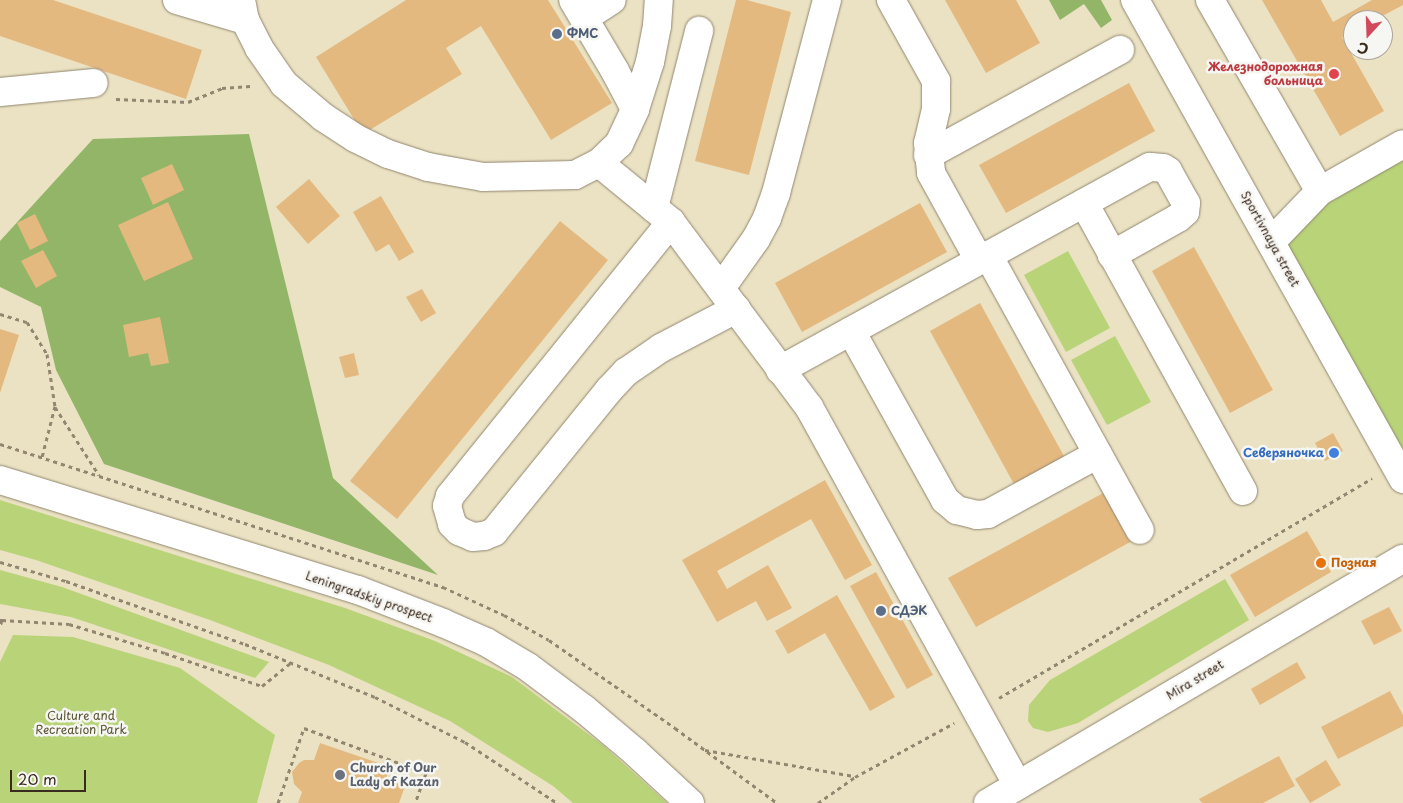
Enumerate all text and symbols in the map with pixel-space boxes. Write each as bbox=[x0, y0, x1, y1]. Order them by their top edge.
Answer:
north arrow bbox=[1343, 10, 1393, 60]
place label: ФМС bbox=[567, 27, 598, 41]
marker: ФМС bbox=[551, 28, 563, 40]
text: С bbox=[1355, 37, 1372, 60]
place label: Железнодорожная больница bbox=[1208, 60, 1323, 88]
marker: Железнодорожная больница bbox=[1327, 67, 1341, 81]
street label: Sportivnaya street bbox=[1238, 188, 1302, 290]
place label: Северяночка bbox=[1243, 446, 1324, 460]
marker: Северяночка bbox=[1328, 447, 1340, 459]
place label: Позная bbox=[1331, 556, 1376, 570]
marker: Позная bbox=[1315, 557, 1327, 569]
street label: Leningradskiy prospect bbox=[304, 568, 434, 626]
place label: СДЭК bbox=[891, 604, 927, 618]
marker: СДЭК bbox=[875, 605, 887, 617]
street label: Mira street bbox=[1164, 657, 1226, 703]
park label: Culture and Recreation Park bbox=[35, 709, 127, 737]
scale bar bbox=[12, 760, 89, 792]
place label: Church of Our Lady of Kazan bbox=[350, 761, 438, 789]
text: 20 m bbox=[18, 767, 57, 790]
marker: Church of Our Lady of Kazan bbox=[334, 769, 346, 781]

